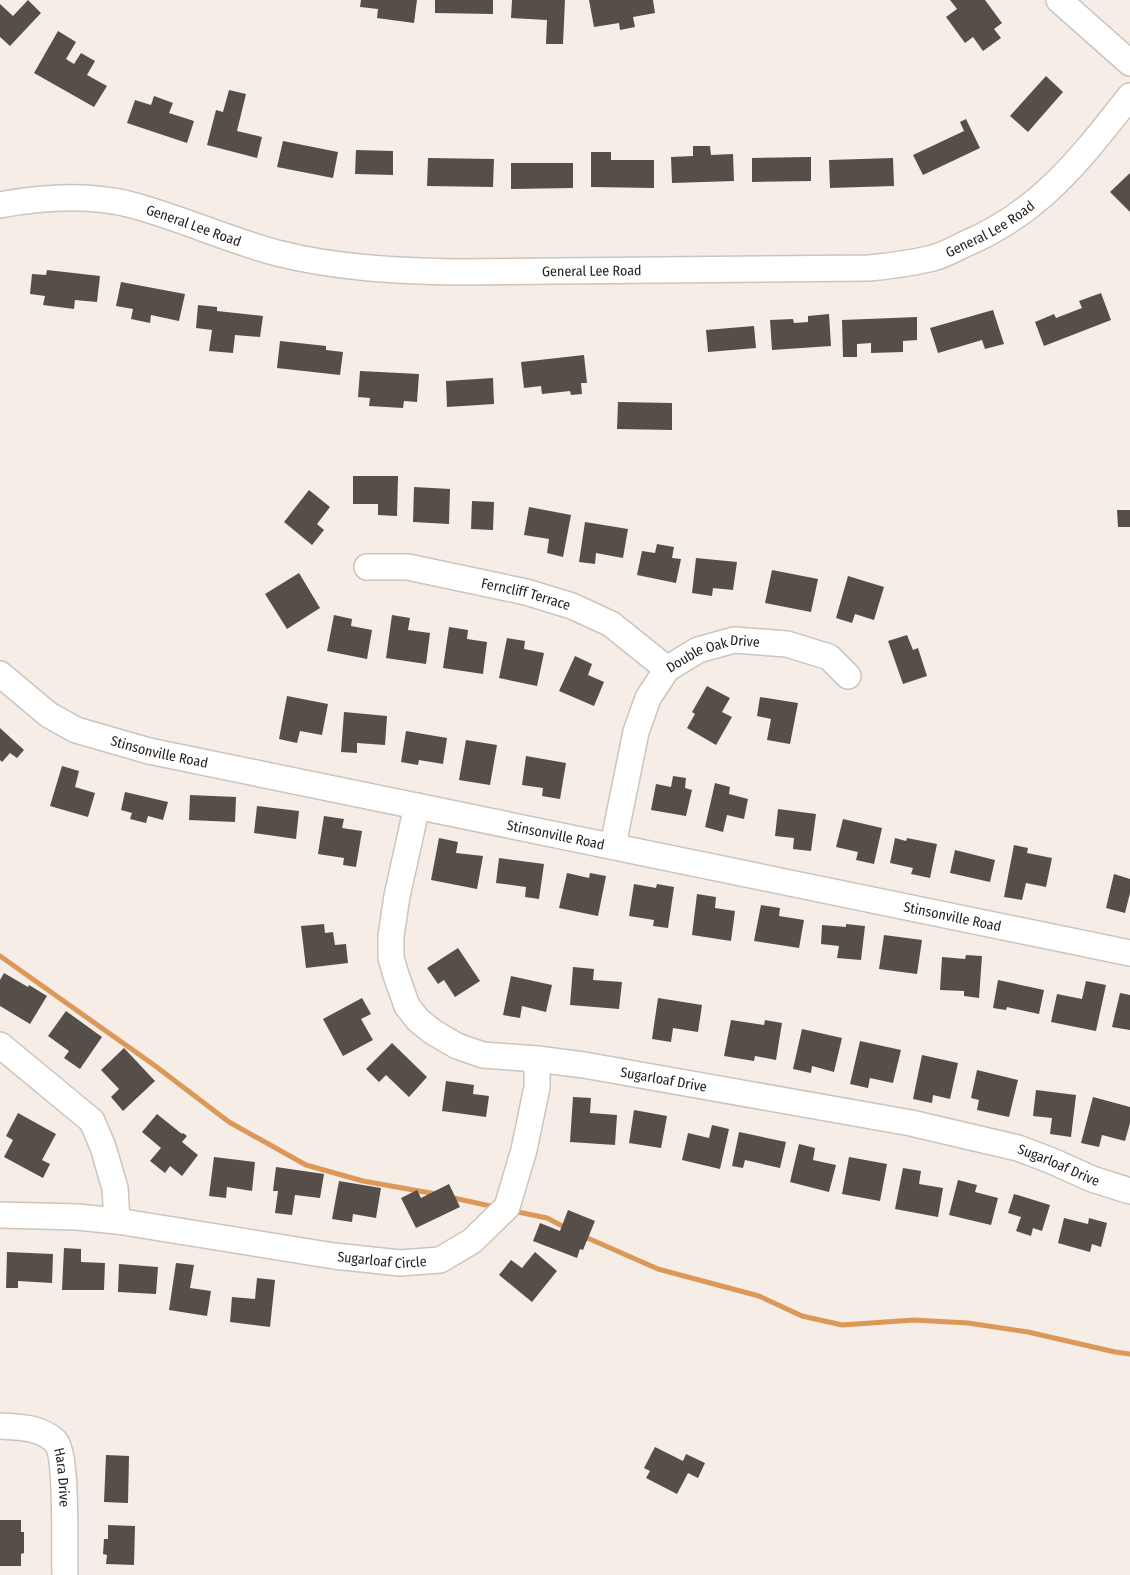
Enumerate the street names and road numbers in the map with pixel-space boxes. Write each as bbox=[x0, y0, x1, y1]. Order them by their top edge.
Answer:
street label: General Lee Road bbox=[943, 197, 1038, 261]
street label: General Lee Road bbox=[144, 201, 243, 250]
street label: General Lee Road bbox=[542, 262, 642, 280]
street label: Ferncliff Terrace bbox=[480, 575, 573, 614]
street label: Double Oak Drive bbox=[663, 632, 760, 676]
street label: Stinsonville Road bbox=[109, 732, 209, 772]
street label: Stinsonville Road bbox=[505, 817, 606, 854]
street label: Stinsonville Road bbox=[902, 899, 1003, 935]
street label: Sugarloaf Drive bbox=[619, 1064, 708, 1096]
street label: Sugarloaf Drive bbox=[1015, 1141, 1101, 1190]
street label: Sugarloaf Circle bbox=[337, 1248, 427, 1272]
street label: Hara Drive bbox=[50, 1446, 73, 1507]

